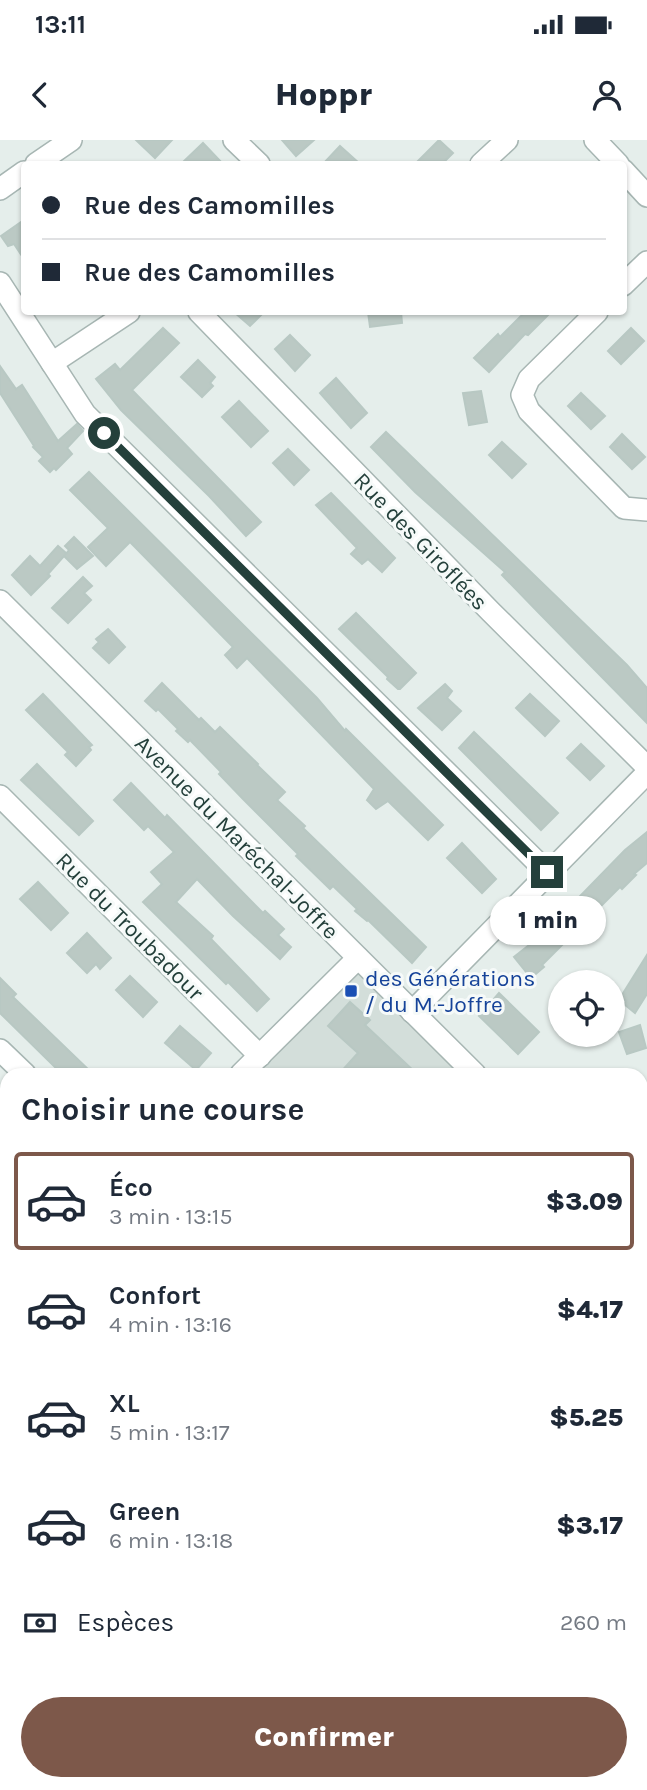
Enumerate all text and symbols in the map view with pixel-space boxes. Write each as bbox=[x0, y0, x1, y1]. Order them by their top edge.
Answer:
text: 13:11 bbox=[35, 9, 86, 40]
icon: back bbox=[21, 76, 59, 114]
text: Hoppr bbox=[275, 76, 372, 113]
icon: person bbox=[588, 76, 626, 114]
text: Rue des Camomilles bbox=[84, 190, 335, 221]
text: Rue des Camomilles bbox=[84, 257, 335, 288]
route start bbox=[88, 417, 120, 449]
street label: Rue des Giroflées bbox=[348, 467, 493, 616]
street label: Avenue du Maréchal-Joffre bbox=[129, 730, 344, 945]
street label: Rue du Troubadour bbox=[50, 847, 210, 1006]
route end bbox=[531, 856, 563, 888]
callout: 1 min bbox=[489, 896, 605, 946]
text: 1 min bbox=[518, 907, 578, 934]
place label: des Générations / du M.-Joffre bbox=[365, 965, 535, 1018]
map controls bbox=[548, 970, 625, 1047]
button: locate bbox=[548, 970, 625, 1047]
marker: des Générations / du M.-Joffre bbox=[343, 983, 359, 999]
text: Choisir une course bbox=[21, 1091, 304, 1128]
icon: car bbox=[25, 1170, 88, 1233]
text: Éco bbox=[109, 1172, 153, 1203]
text: $3.09 bbox=[546, 1186, 623, 1217]
text: 3 min · 13:15 bbox=[109, 1203, 232, 1230]
icon: car bbox=[25, 1278, 88, 1341]
text: Confort bbox=[109, 1280, 201, 1311]
text: $4.17 bbox=[557, 1294, 623, 1325]
text: 4 min · 13:16 bbox=[109, 1311, 232, 1338]
icon: car bbox=[25, 1386, 88, 1449]
text: XL bbox=[109, 1388, 140, 1419]
text: $5.25 bbox=[549, 1402, 623, 1433]
text: 5 min · 13:17 bbox=[109, 1419, 230, 1446]
icon: car bbox=[25, 1494, 88, 1557]
text: Green bbox=[109, 1496, 181, 1527]
text: $3.17 bbox=[556, 1510, 623, 1541]
text: 6 min · 13:18 bbox=[109, 1527, 233, 1554]
icon: cash bbox=[21, 1604, 59, 1642]
text: Espèces bbox=[77, 1607, 174, 1638]
text: 260 m bbox=[560, 1609, 627, 1636]
button: Confirmer bbox=[21, 1697, 627, 1777]

